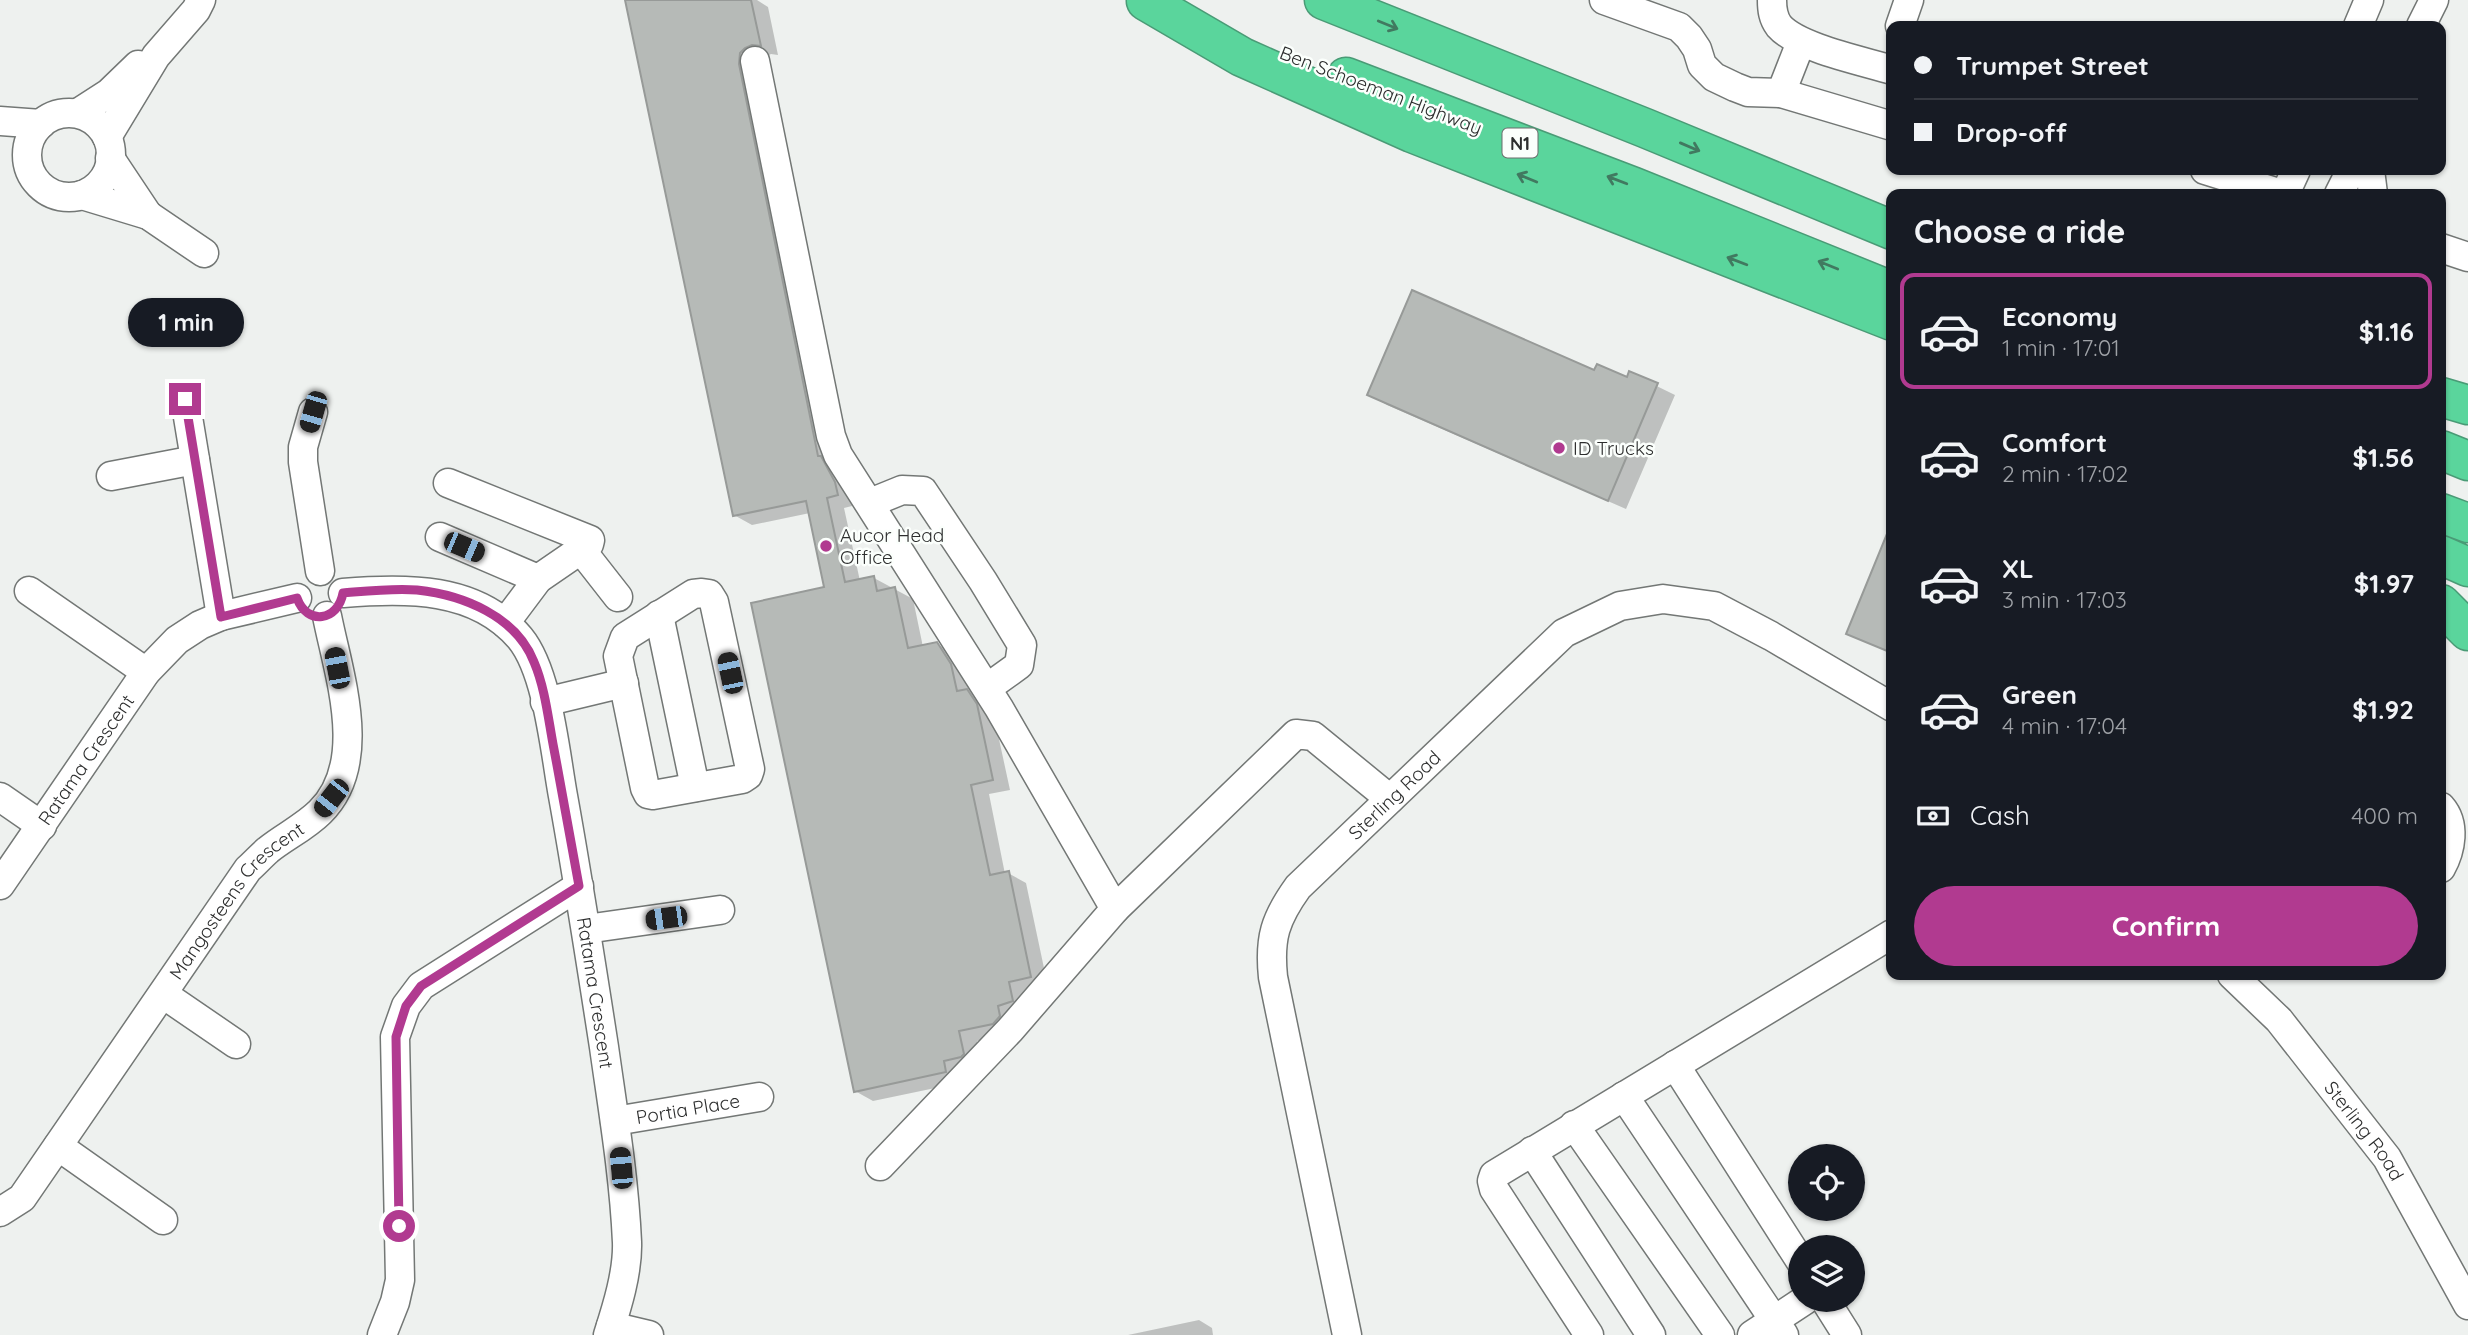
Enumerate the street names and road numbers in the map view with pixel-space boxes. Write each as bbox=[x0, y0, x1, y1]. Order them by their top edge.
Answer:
street label: Ben Schoeman Highway bbox=[1276, 40, 1486, 140]
road number: N1 bbox=[1502, 128, 1538, 158]
street label: Ratama Crescent bbox=[33, 690, 139, 830]
street label: Sterling Road bbox=[1343, 745, 1446, 845]
street label: Mangosteens Crescent bbox=[164, 817, 309, 984]
street label: Ratama Crescent bbox=[572, 915, 619, 1070]
street label: Sterling Road bbox=[2319, 1076, 2409, 1185]
street label: Portia Place bbox=[634, 1088, 742, 1129]

